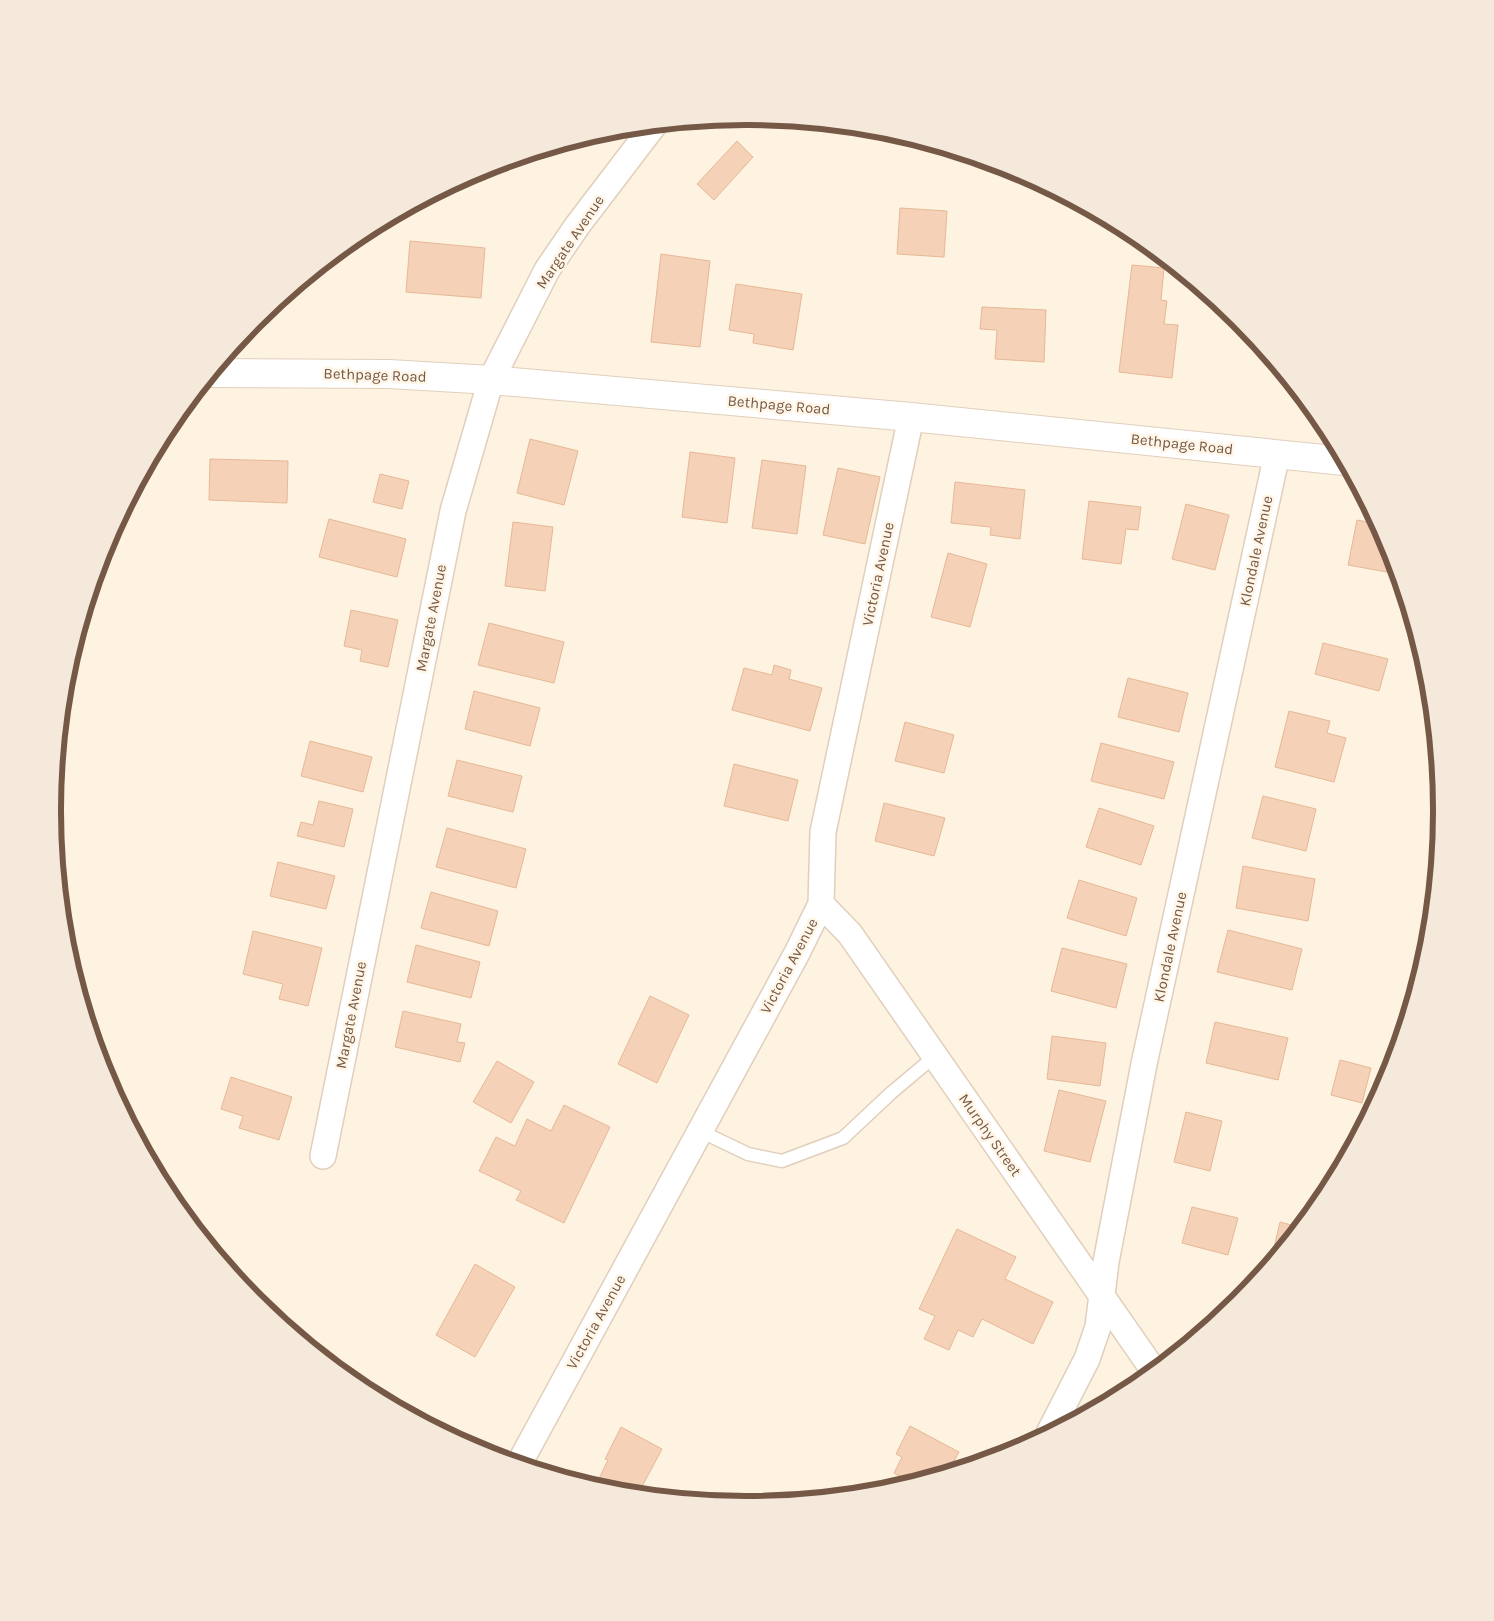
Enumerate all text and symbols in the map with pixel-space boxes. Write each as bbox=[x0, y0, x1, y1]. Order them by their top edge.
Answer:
street label: Margate Avenue bbox=[532, 192, 608, 292]
street label: Bethpage Road bbox=[323, 364, 427, 386]
street label: Bethpage Road bbox=[727, 392, 831, 418]
street label: Bethpage Road bbox=[1130, 430, 1234, 458]
street label: Klondale Avenue bbox=[1235, 494, 1277, 608]
street label: Victoria Avenue bbox=[858, 521, 898, 627]
street label: Margate Avenue bbox=[412, 563, 450, 673]
street label: Klondale Avenue bbox=[1149, 890, 1191, 1004]
street label: Victoria Avenue bbox=[756, 915, 822, 1017]
street label: Margate Avenue bbox=[332, 960, 370, 1070]
street label: Murphy Street bbox=[955, 1090, 1025, 1180]
street label: Victoria Avenue bbox=[563, 1271, 629, 1373]

